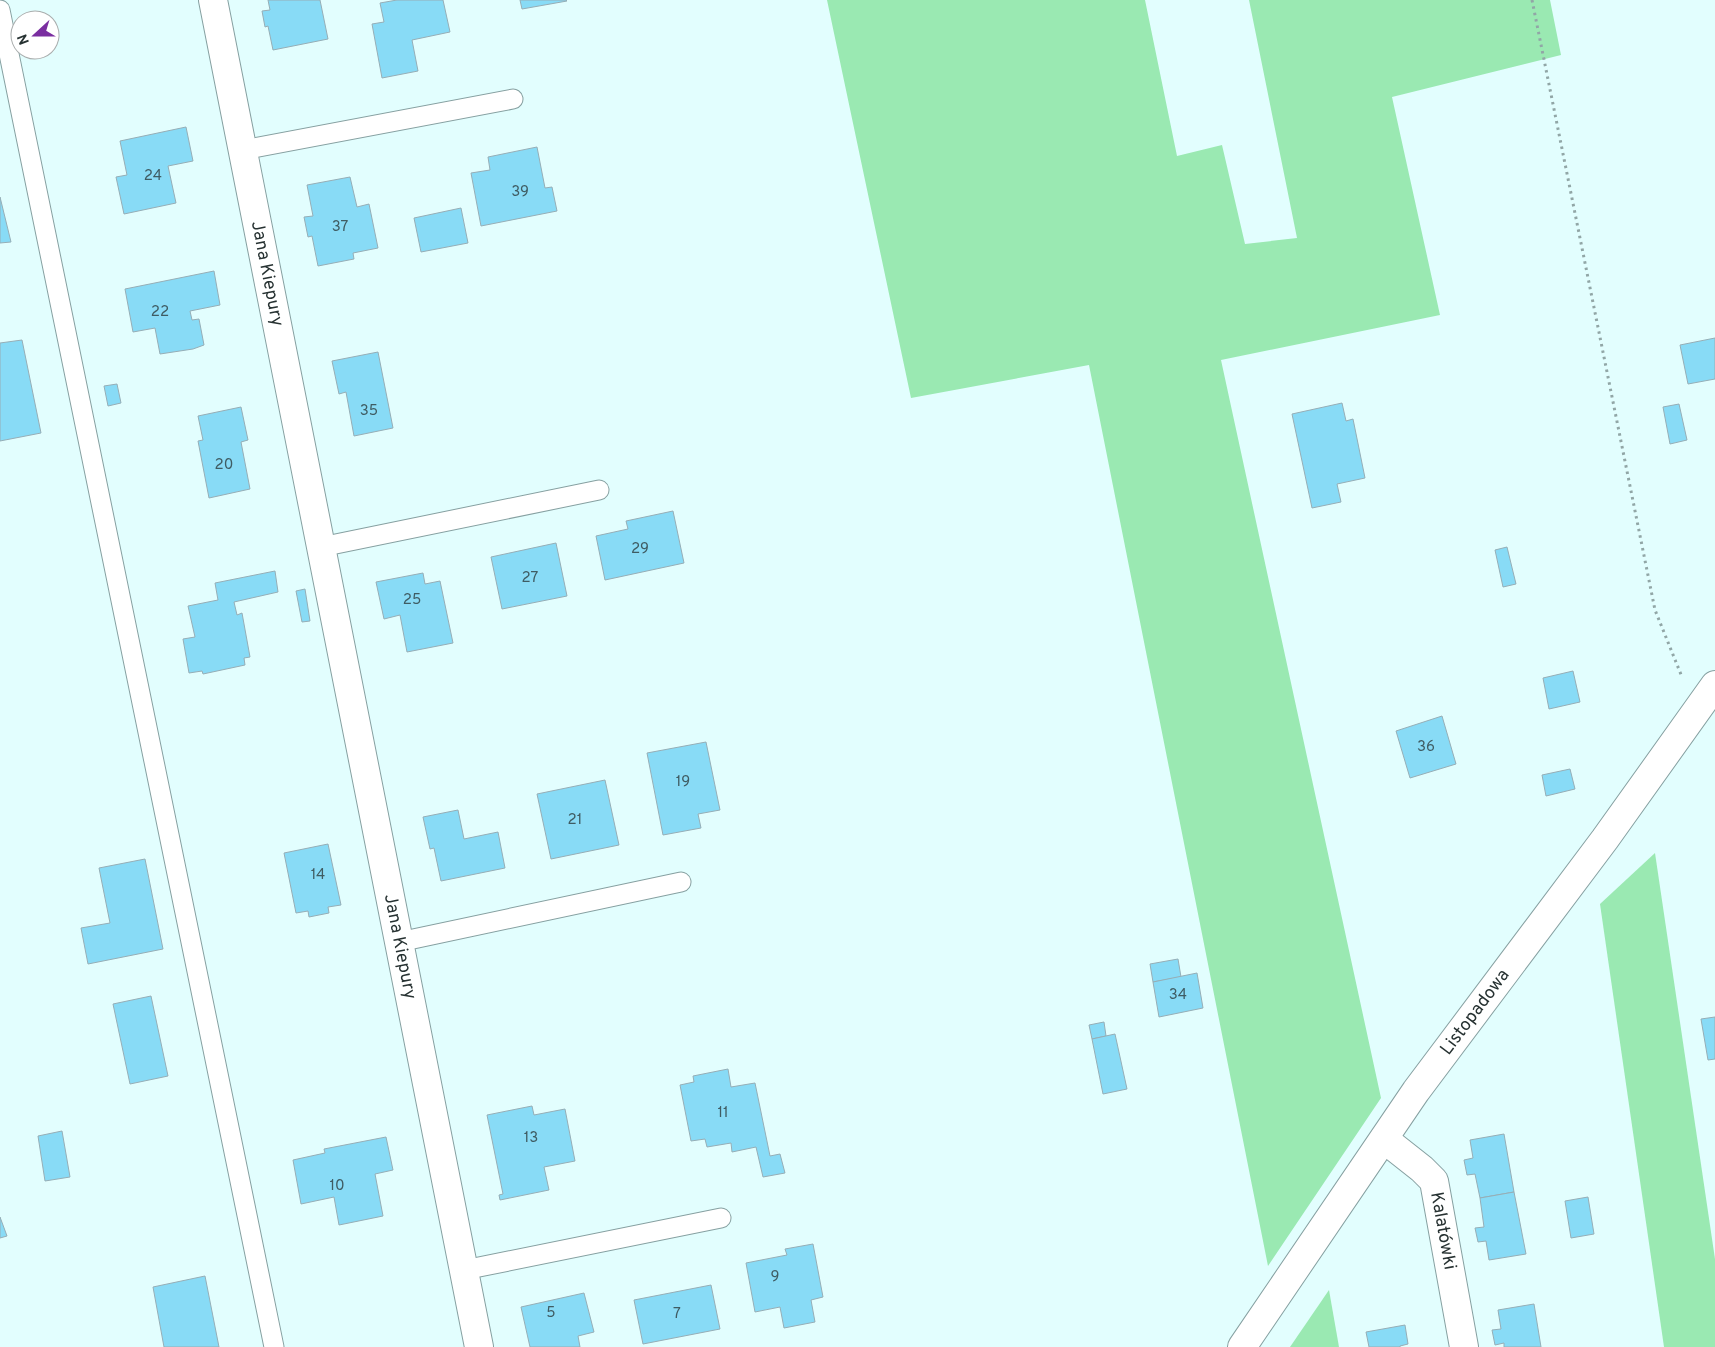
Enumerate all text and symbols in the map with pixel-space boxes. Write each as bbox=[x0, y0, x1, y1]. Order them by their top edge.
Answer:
north arrow bbox=[10, 10, 60, 60]
text: N bbox=[15, 31, 34, 47]
house number: 24 bbox=[144, 167, 162, 186]
house number: 39 bbox=[511, 183, 529, 202]
house number: 37 bbox=[332, 218, 349, 237]
street label: Jana Kiepury bbox=[245, 219, 289, 328]
house number: 22 bbox=[151, 303, 169, 322]
house number: 35 bbox=[360, 402, 378, 421]
house number: 20 bbox=[215, 456, 233, 475]
house number: 29 bbox=[631, 540, 649, 559]
house number: 27 bbox=[522, 569, 539, 588]
house number: 25 bbox=[403, 591, 421, 610]
house number: 36 bbox=[1417, 738, 1435, 757]
house number: 19 bbox=[676, 773, 690, 792]
house number: 21 bbox=[568, 811, 582, 830]
house number: 14 bbox=[311, 866, 325, 885]
street label: Jana Kiepury bbox=[378, 892, 422, 1001]
street label: Listopadowa bbox=[1435, 965, 1515, 1060]
house number: 34 bbox=[1169, 986, 1187, 1005]
house number: 11 bbox=[717, 1104, 729, 1123]
house number: 13 bbox=[524, 1129, 538, 1148]
house number: 10 bbox=[329, 1177, 345, 1196]
street label: Kalatówki bbox=[1425, 1190, 1461, 1272]
house number: 9 bbox=[771, 1268, 779, 1287]
house number: 5 bbox=[546, 1304, 556, 1323]
house number: 7 bbox=[673, 1305, 681, 1324]

